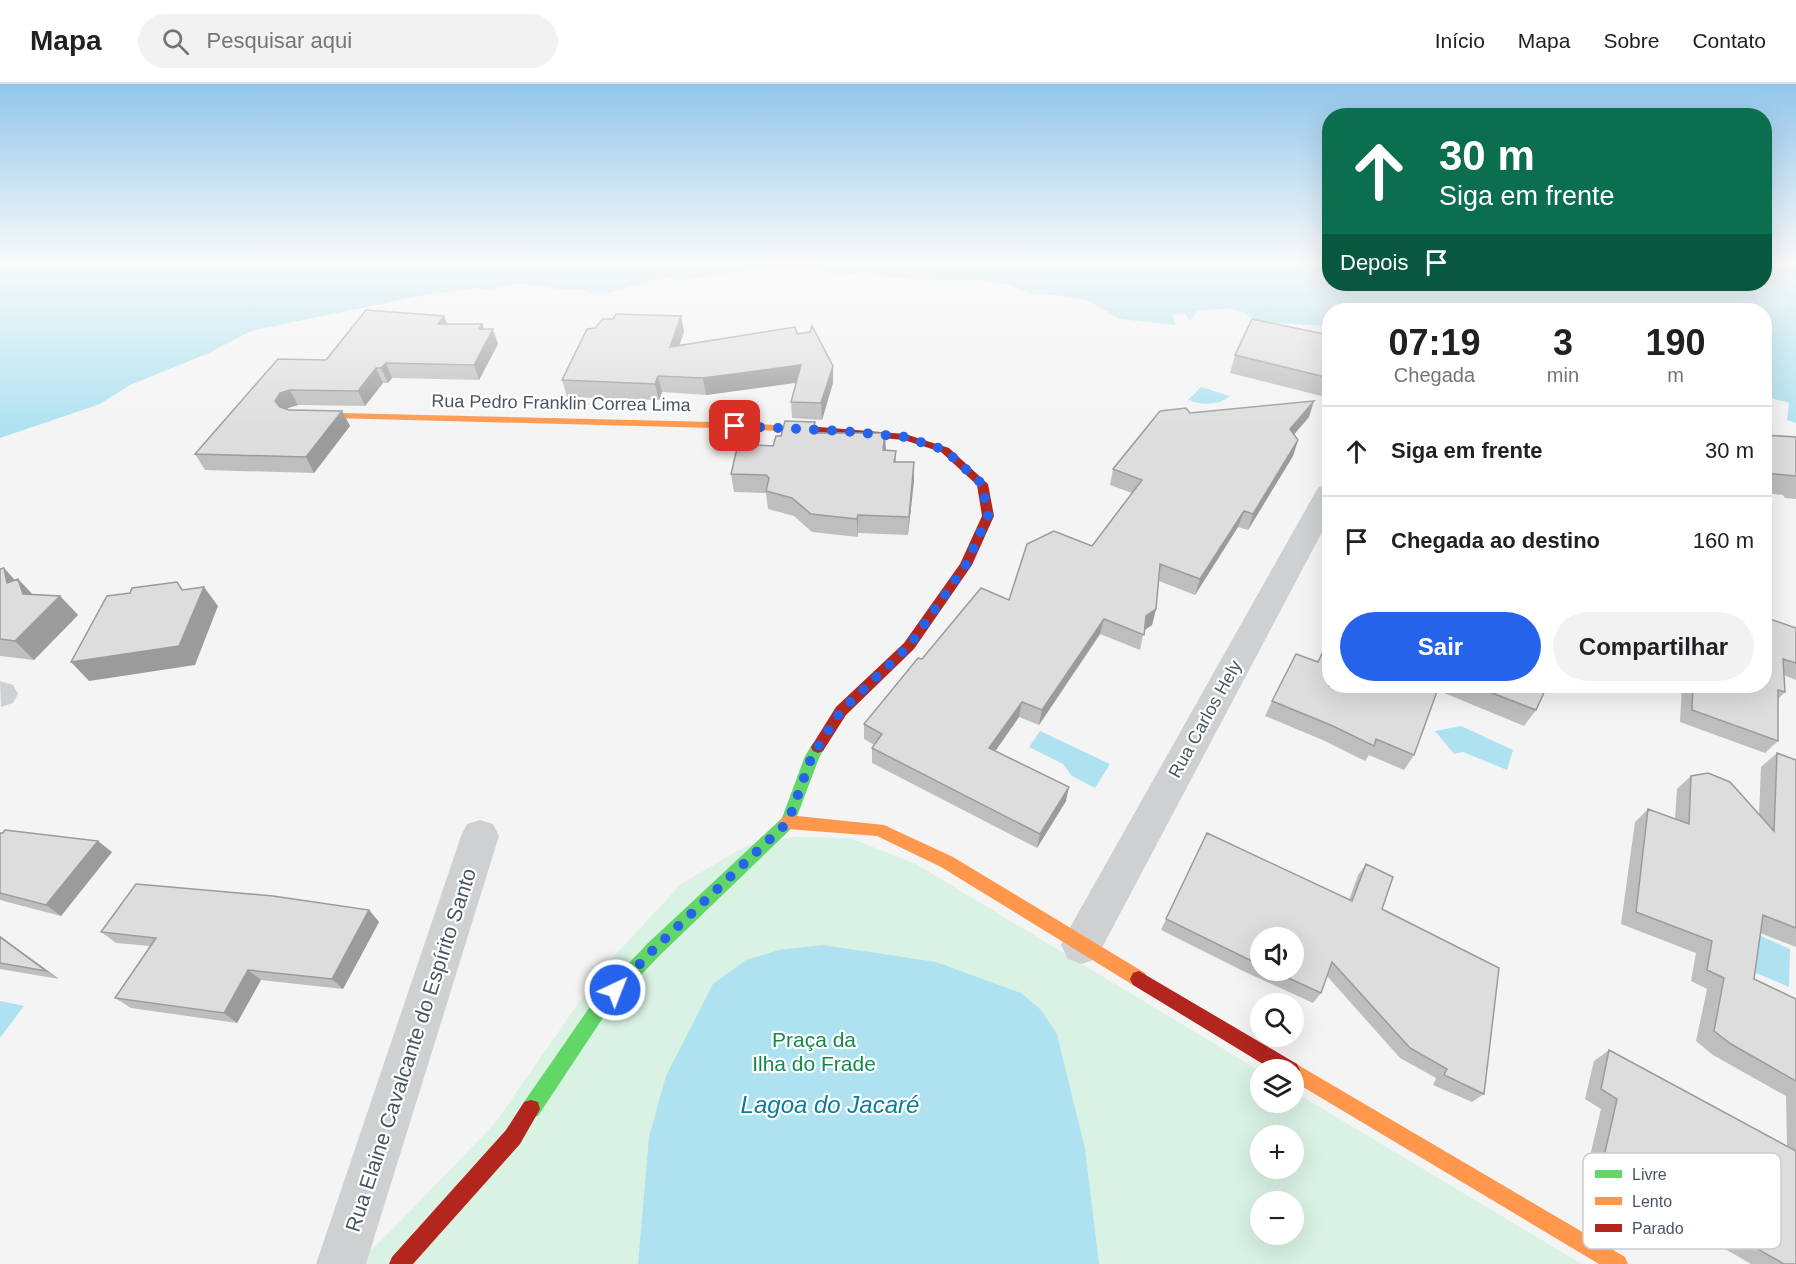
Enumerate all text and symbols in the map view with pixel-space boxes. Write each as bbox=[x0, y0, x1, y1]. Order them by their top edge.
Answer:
search box bbox=[138, 14, 558, 68]
text: Mapa bbox=[30, 25, 102, 56]
icon: search bbox=[159, 25, 192, 58]
text: Pesquisar aqui bbox=[207, 28, 352, 53]
text: Início bbox=[1435, 29, 1485, 52]
text: Mapa bbox=[1518, 29, 1570, 52]
text: Sobre bbox=[1603, 29, 1659, 52]
text: Contato bbox=[1692, 29, 1766, 52]
icon: ahead bbox=[1340, 132, 1418, 210]
text: 30 m bbox=[1439, 132, 1535, 179]
text: Siga em frente bbox=[1439, 181, 1615, 211]
icon: arrive bbox=[1420, 246, 1453, 279]
text: Depois bbox=[1340, 250, 1408, 275]
text: 07:19 bbox=[1388, 322, 1480, 363]
text: 3 bbox=[1553, 322, 1573, 363]
text: 190 bbox=[1645, 322, 1706, 363]
text: Chegada bbox=[1394, 364, 1475, 386]
text: min bbox=[1547, 364, 1579, 386]
text: m bbox=[1667, 364, 1684, 386]
street label: Rua Pedro Franklin Correa Lima bbox=[431, 391, 692, 415]
pin bbox=[709, 400, 760, 451]
icon: arrive bbox=[718, 409, 751, 442]
icon: ahead bbox=[1340, 435, 1373, 468]
text: Siga em frente bbox=[1391, 438, 1543, 463]
text: 30 m bbox=[1705, 438, 1754, 463]
icon: arrive bbox=[1340, 525, 1373, 558]
text: Chegada ao destino bbox=[1391, 528, 1600, 553]
text: 160 m bbox=[1693, 528, 1754, 553]
button: Sair bbox=[1340, 612, 1541, 681]
button: Compartilhar bbox=[1553, 612, 1754, 681]
street label: Rua Carlos Hely bbox=[1164, 657, 1246, 781]
street label: Rua Elaine Cavalcante do Espírito Santo bbox=[341, 865, 480, 1234]
map controls bbox=[1250, 927, 1304, 1245]
button: sound bbox=[1250, 927, 1304, 981]
position arrow bbox=[583, 958, 647, 1022]
button: search bbox=[1250, 993, 1304, 1047]
park label: Praça da Ilha do Frade bbox=[752, 1028, 876, 1075]
button: layers bbox=[1250, 1059, 1304, 1113]
water label: Lagoa do Jacaré bbox=[741, 1091, 919, 1118]
button: + bbox=[1250, 1125, 1304, 1179]
legend bbox=[1583, 1153, 1781, 1249]
text: Livre bbox=[1632, 1166, 1667, 1183]
button: − bbox=[1250, 1191, 1304, 1245]
text: Lento bbox=[1632, 1193, 1672, 1210]
text: Parado bbox=[1632, 1220, 1684, 1237]

